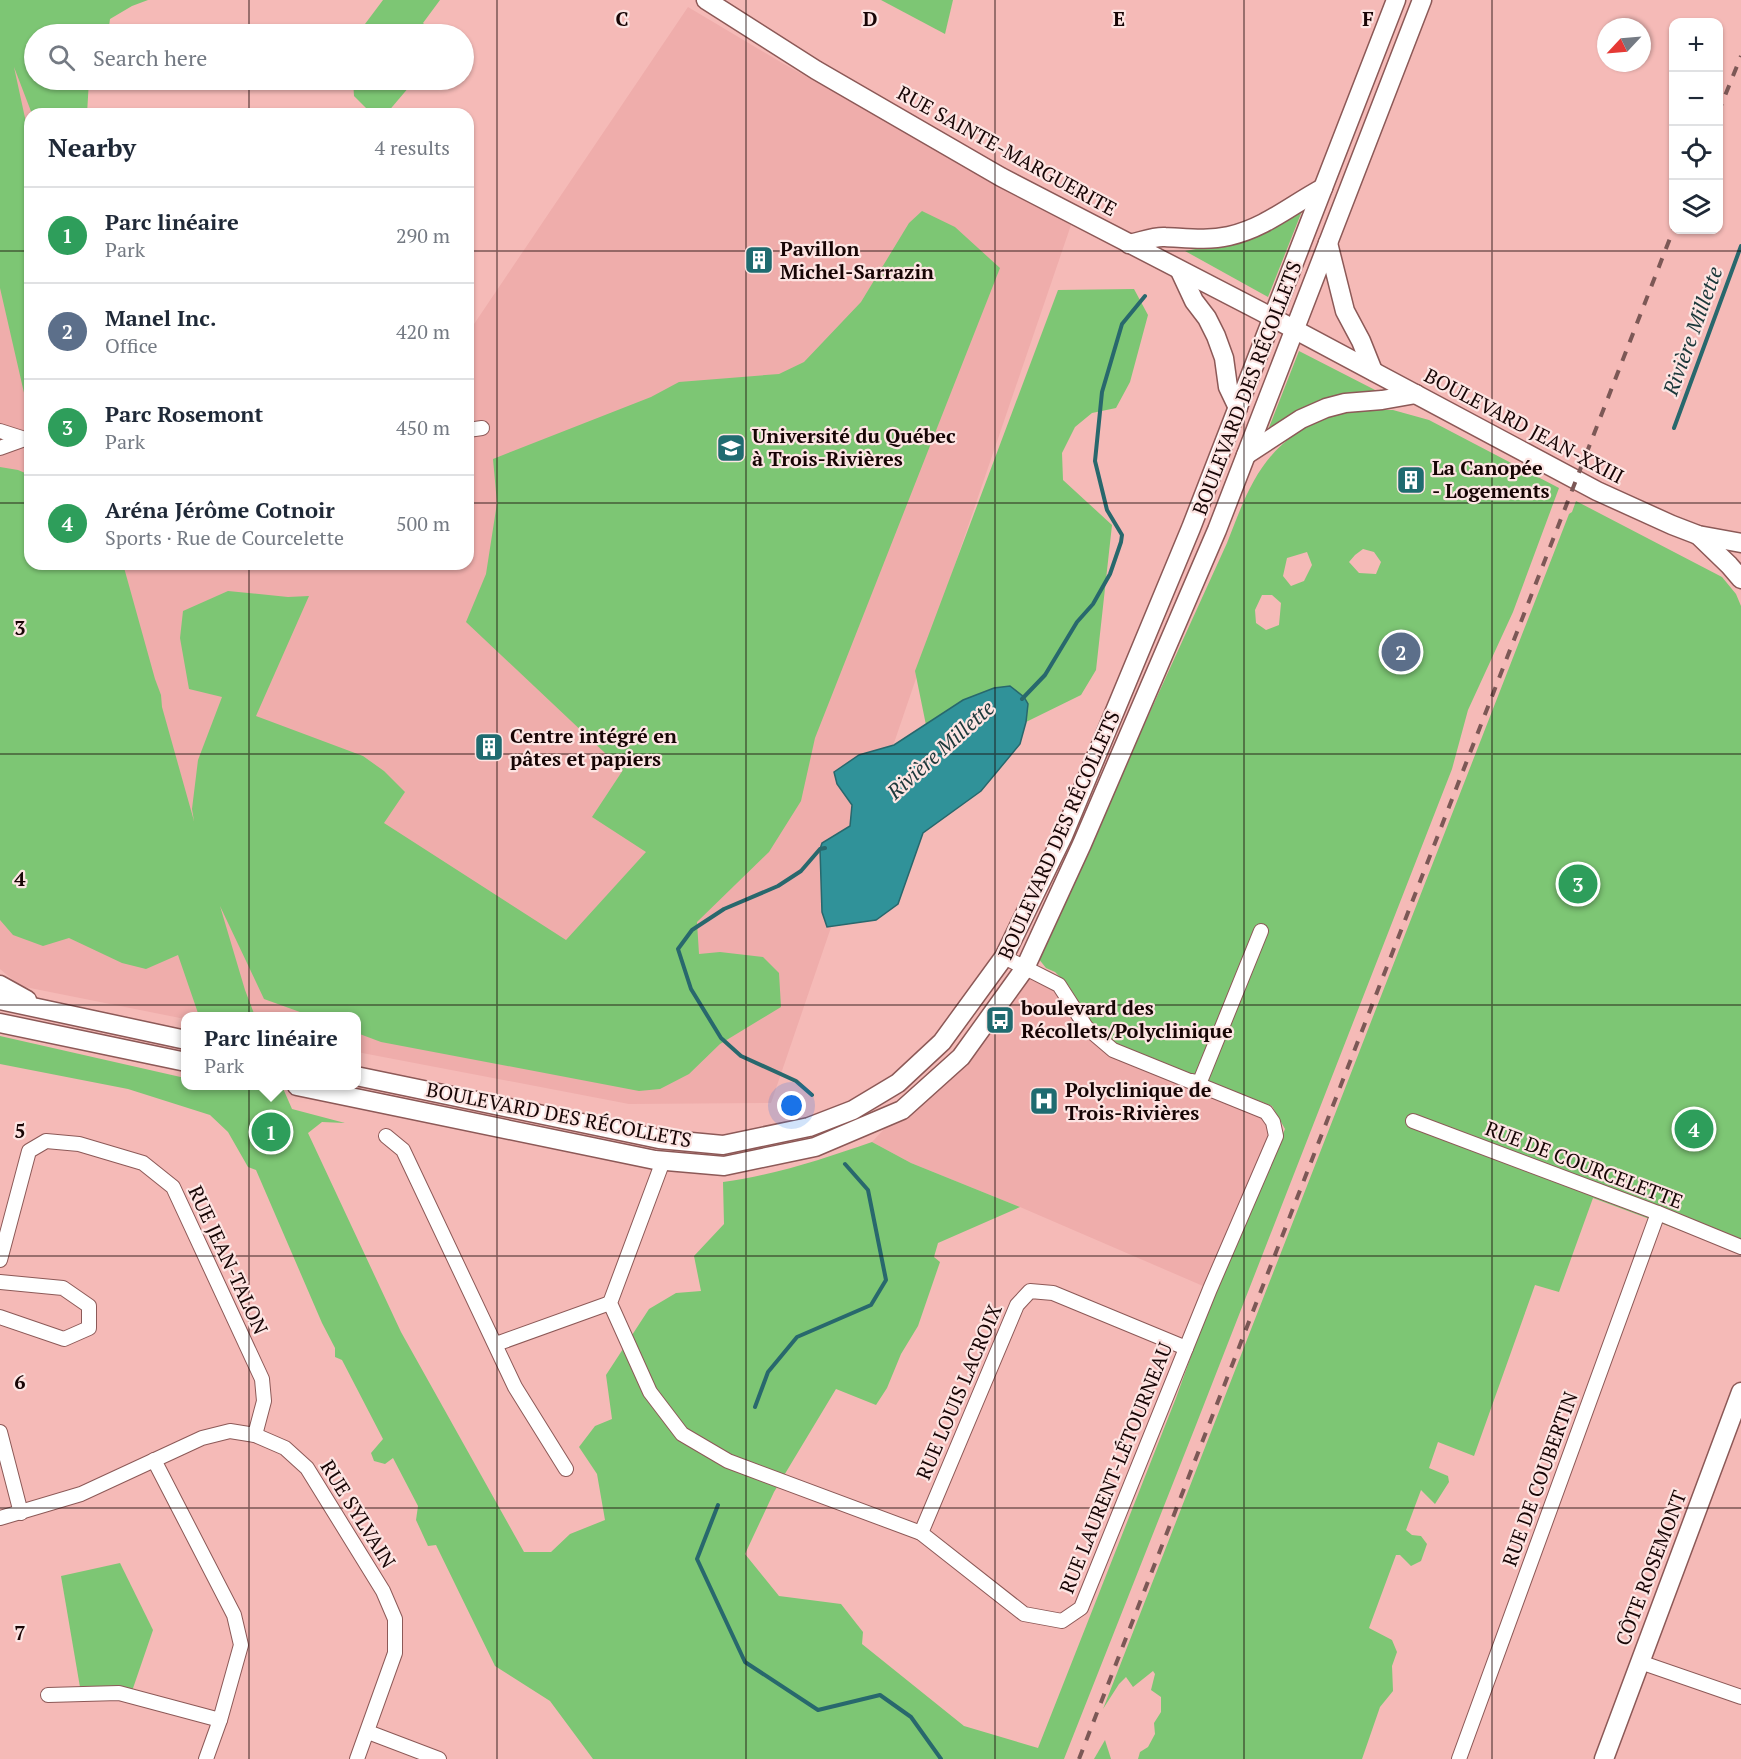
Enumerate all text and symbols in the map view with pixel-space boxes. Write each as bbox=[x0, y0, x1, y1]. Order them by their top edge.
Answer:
text: C bbox=[615, 5, 629, 32]
text: D bbox=[863, 5, 877, 32]
text: E bbox=[1113, 5, 1125, 32]
text: F bbox=[1362, 5, 1374, 32]
north arrow bbox=[1597, 18, 1651, 72]
map controls bbox=[1669, 18, 1723, 234]
button: + bbox=[1669, 18, 1723, 72]
search box bbox=[24, 24, 474, 90]
icon: search bbox=[45, 41, 78, 74]
text: Search here bbox=[93, 43, 207, 72]
button: − bbox=[1669, 72, 1723, 126]
street label: RUE SAINTE-MARGUERITE bbox=[893, 79, 1122, 222]
button: locate bbox=[1669, 126, 1723, 180]
text: Nearby bbox=[48, 130, 136, 164]
text: 4 results bbox=[375, 134, 450, 161]
button: layers bbox=[1669, 180, 1723, 234]
text: Parc linéaire bbox=[105, 207, 239, 236]
text: 1 bbox=[62, 222, 73, 249]
text: 290 m bbox=[396, 222, 450, 249]
place label: Pavillon Michel-Sarrazin bbox=[780, 235, 934, 285]
text: Park bbox=[105, 236, 145, 263]
building icon: Pavillon Michel-Sarrazin bbox=[743, 244, 775, 276]
street label: BOULEVARD DES RÉCOLLETS bbox=[1186, 257, 1307, 519]
water label: Rivière Millette bbox=[1655, 262, 1728, 400]
text: Manel Inc. bbox=[105, 303, 216, 332]
text: 2 bbox=[62, 318, 73, 345]
text: 420 m bbox=[396, 318, 450, 345]
text: Office bbox=[105, 332, 158, 359]
street label: BOULEVARD JEAN-XXIII bbox=[1420, 361, 1629, 490]
text: Parc Rosemont bbox=[105, 399, 263, 428]
text: 3 bbox=[62, 414, 73, 441]
text: 450 m bbox=[396, 414, 450, 441]
place label: Université du Québec à Trois-Rivières bbox=[752, 422, 956, 472]
text: Park bbox=[105, 428, 145, 455]
school or university icon: Université du Québec à Trois-Rivières bbox=[715, 432, 747, 464]
place label: La Canopée - Logements bbox=[1432, 454, 1550, 504]
building icon: La Canopée - Logements bbox=[1395, 464, 1427, 496]
text: Aréna Jérôme Cotnoir bbox=[105, 495, 335, 524]
text: 4 bbox=[62, 510, 73, 537]
text: 500 m bbox=[396, 510, 450, 537]
text: Sports · Rue de Courcelette bbox=[105, 524, 344, 551]
text: 3 bbox=[14, 614, 26, 641]
pin: 2 bbox=[1382, 630, 1420, 674]
water label: Rivière Millette bbox=[880, 693, 1000, 806]
street label: BOULEVARD DES RÉCOLLETS bbox=[991, 706, 1126, 964]
place label: Centre intégré en pâtes et papiers bbox=[510, 722, 677, 772]
building icon: Centre intégré en pâtes et papiers bbox=[473, 731, 505, 763]
pin: 3 bbox=[1558, 862, 1598, 906]
text: 4 bbox=[14, 865, 26, 892]
place label: boulevard des Récollets/Polyclinique bbox=[1020, 994, 1233, 1044]
bus stop icon: boulevard des Récollets/Polyclinique bbox=[984, 1004, 1016, 1036]
popup bbox=[181, 1012, 361, 1090]
text: Parc linéaire bbox=[204, 1023, 338, 1052]
text: Park bbox=[204, 1052, 244, 1079]
street label: BOULEVARD DES RÉCOLLETS bbox=[424, 1076, 694, 1154]
place label: Polyclinique de Trois-Rivières bbox=[1065, 1076, 1212, 1126]
hospital icon: Polyclinique de Trois-Rivières bbox=[1028, 1085, 1060, 1117]
your location bbox=[777, 1091, 806, 1120]
pin: 4 bbox=[1674, 1106, 1714, 1152]
pin: 1 bbox=[252, 1110, 290, 1154]
street label: RUE DE COURCELETTE bbox=[1481, 1114, 1687, 1215]
text: 5 bbox=[14, 1117, 26, 1144]
street label: RUE JEAN-TALON bbox=[182, 1181, 275, 1339]
street label: RUE LOUIS LACROIX bbox=[909, 1300, 1008, 1484]
street label: RUE LAURENT-LÉTOURNEAU bbox=[1053, 1338, 1179, 1597]
text: 6 bbox=[14, 1368, 26, 1395]
street label: RUE DE COUBERTIN bbox=[1495, 1388, 1584, 1570]
street label: RUE SYLVAIN bbox=[315, 1455, 402, 1573]
street label: CÔTE ROSEMONT bbox=[1609, 1486, 1693, 1649]
text: 7 bbox=[14, 1619, 26, 1646]

